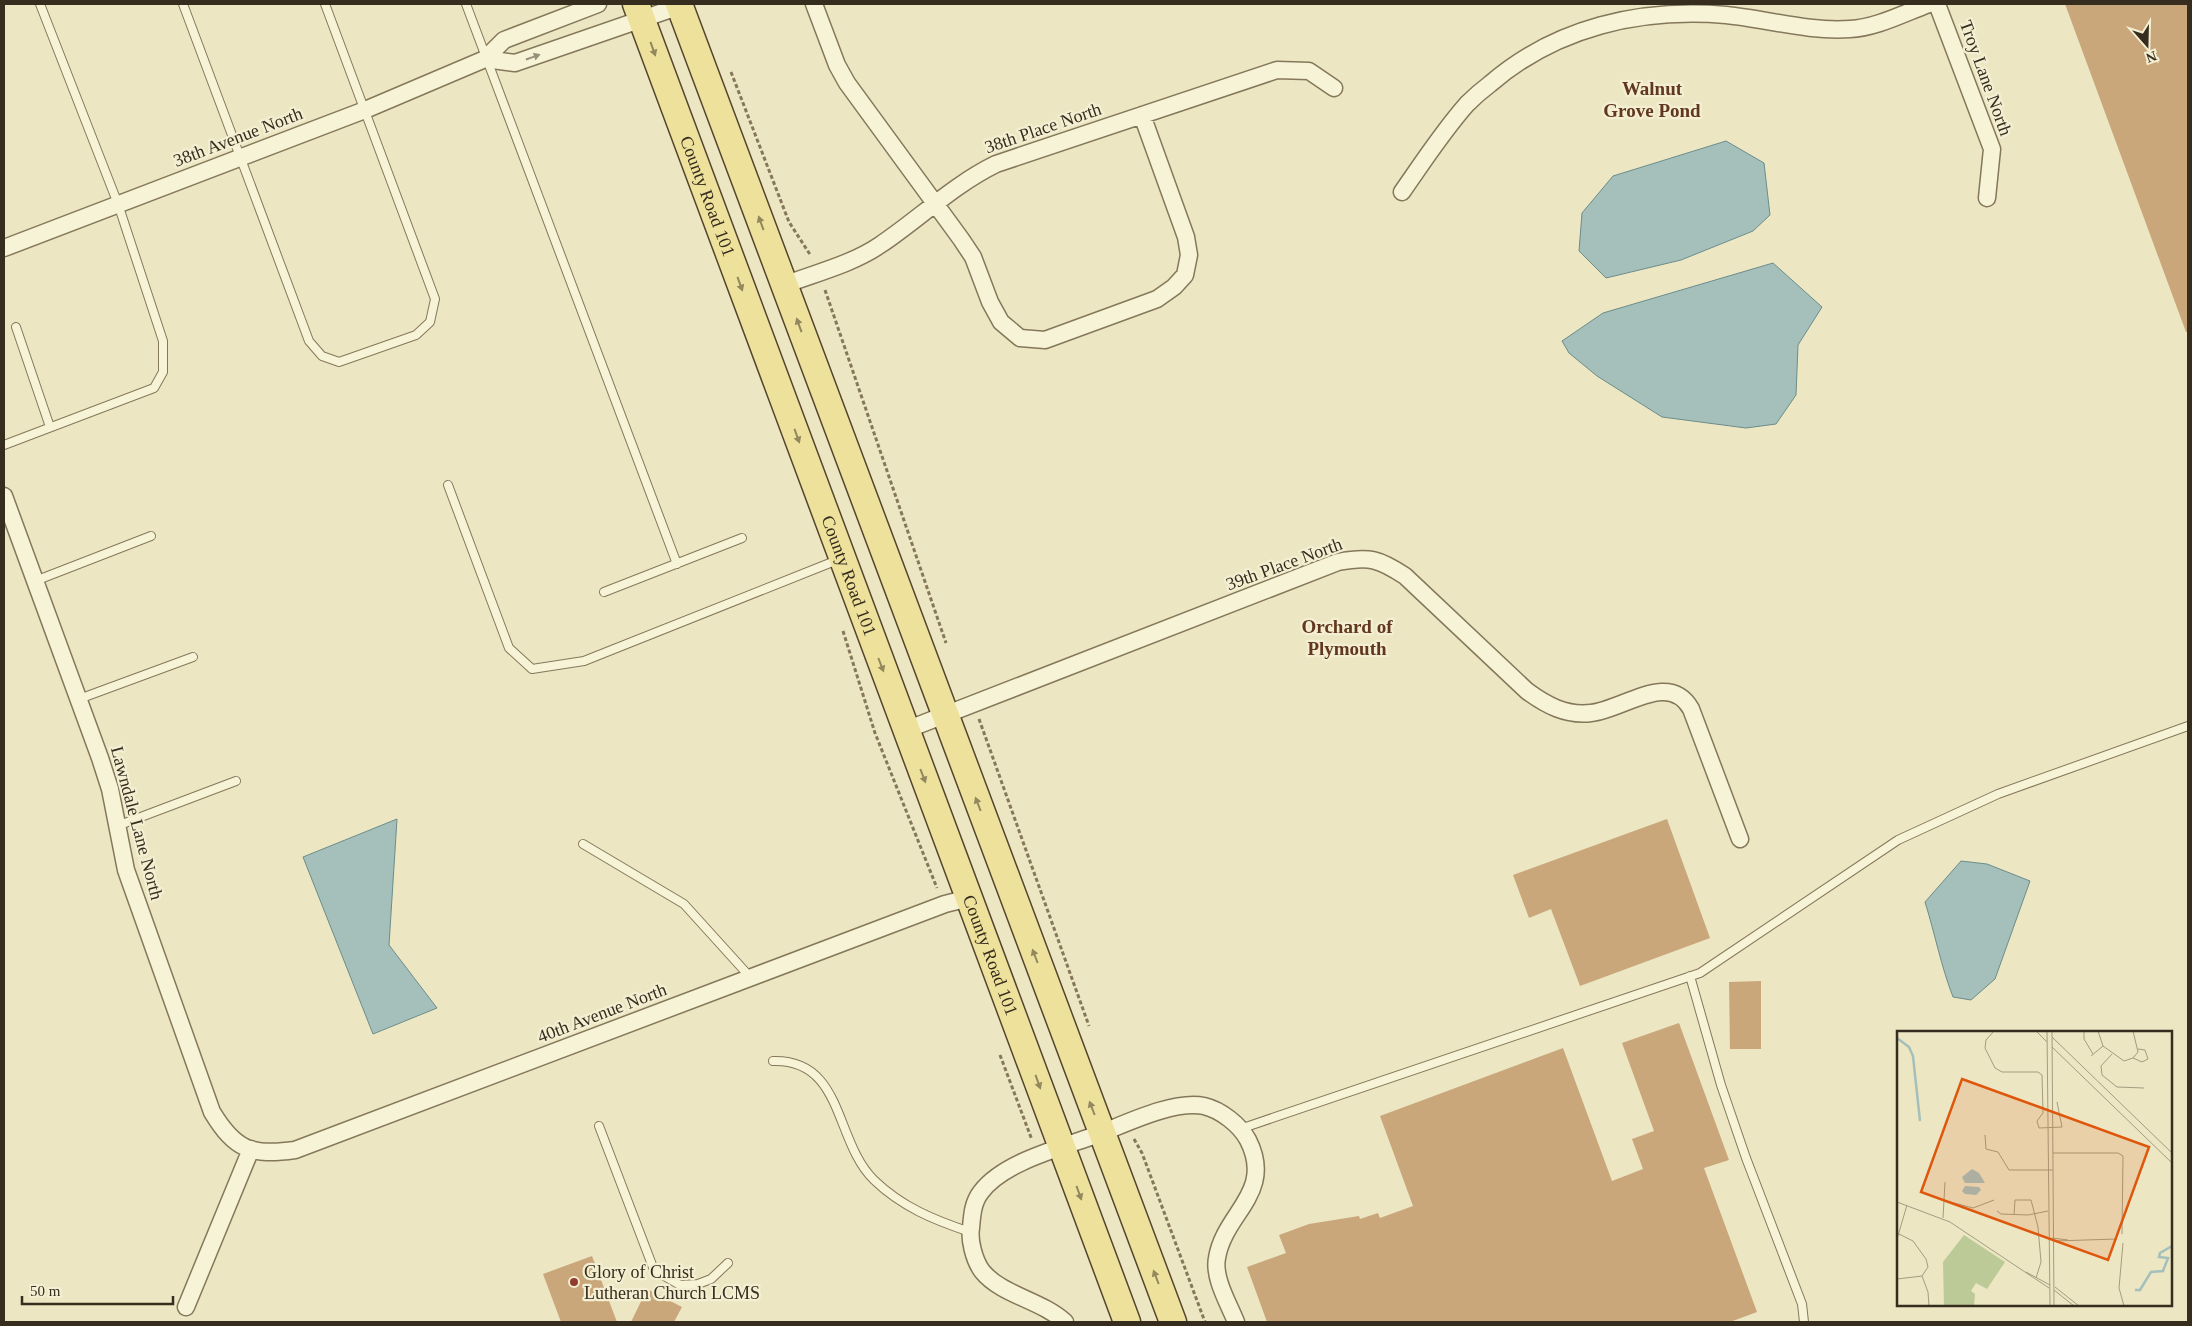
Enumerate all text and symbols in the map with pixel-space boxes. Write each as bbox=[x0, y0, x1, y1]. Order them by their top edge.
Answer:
street label: Troy Lane North bbox=[1956, 18, 2016, 138]
north arrow bbox=[2122, 20, 2172, 70]
one-way arrow bbox=[650, 42, 657, 57]
text: N bbox=[2144, 48, 2159, 66]
one-way arrow bbox=[525, 53, 540, 60]
district label: Walnut Grove Pond bbox=[1603, 78, 1701, 121]
street label: 38th Place North bbox=[982, 99, 1104, 157]
street label: 38th Avenue North bbox=[171, 103, 305, 171]
street label: County Road 101 bbox=[676, 133, 739, 259]
one-way arrow bbox=[757, 215, 765, 230]
one-way arrow bbox=[737, 276, 744, 291]
one-way arrow bbox=[795, 317, 803, 332]
one-way arrow bbox=[793, 429, 801, 444]
street label: County Road 101 bbox=[817, 513, 880, 639]
street label: 39th Place North bbox=[1223, 534, 1345, 594]
district label: Orchard of Plymouth bbox=[1302, 616, 1393, 659]
one-way arrow bbox=[877, 658, 885, 673]
street label: Lawndale Lane North bbox=[107, 744, 167, 902]
one-way arrow bbox=[919, 769, 927, 784]
one-way arrow bbox=[974, 797, 982, 811]
street label: County Road 101 bbox=[959, 892, 1022, 1018]
one-way arrow bbox=[1031, 948, 1039, 963]
street label: 40th Avenue North bbox=[535, 979, 669, 1047]
inset map bbox=[1897, 1031, 2172, 1306]
one-way arrow bbox=[1035, 1075, 1042, 1090]
one-way arrow bbox=[1088, 1101, 1095, 1116]
one-way arrow bbox=[1076, 1185, 1083, 1200]
place label: Glory of Christ Lutheran Church LCMS bbox=[584, 1262, 760, 1303]
one-way arrow bbox=[1152, 1269, 1160, 1284]
scale bar bbox=[22, 1274, 174, 1306]
marker: Glory of Christ Lutheran Church LCMS bbox=[568, 1276, 580, 1288]
text: 50 m bbox=[30, 1283, 61, 1299]

